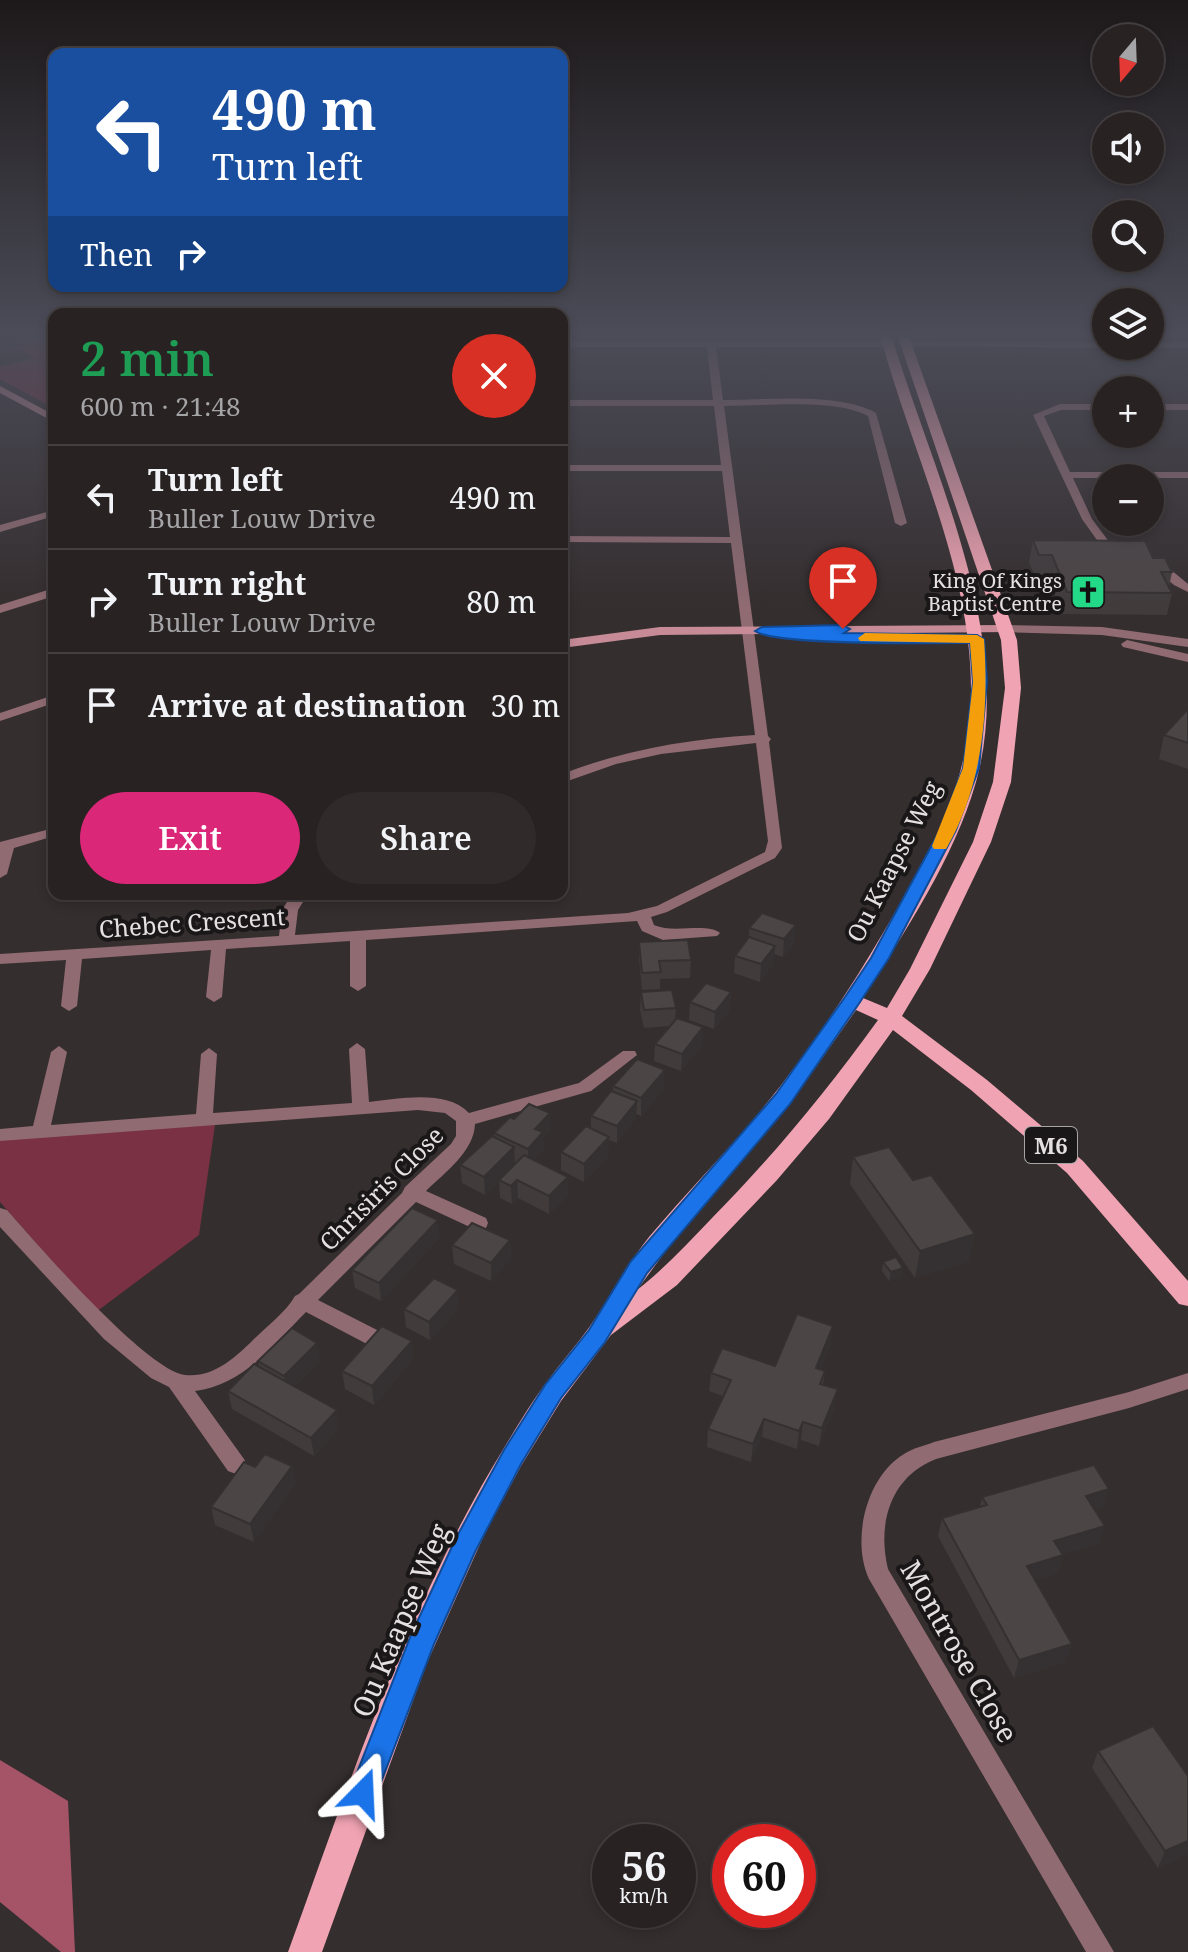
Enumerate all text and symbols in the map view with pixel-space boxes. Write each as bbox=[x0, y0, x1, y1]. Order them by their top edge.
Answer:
north arrow bbox=[1092, 24, 1164, 96]
map controls bbox=[1092, 24, 1164, 536]
text: 490 m bbox=[212, 70, 377, 146]
icon: left bbox=[80, 80, 184, 184]
button: sound bbox=[1092, 112, 1164, 184]
text: Turn left bbox=[212, 142, 363, 191]
button: search bbox=[1092, 200, 1164, 272]
icon: right bbox=[169, 232, 213, 276]
text: Then bbox=[80, 234, 153, 275]
button: layers bbox=[1092, 288, 1164, 360]
text: 2 min bbox=[80, 325, 214, 390]
button: close bbox=[452, 334, 536, 418]
button: + bbox=[1092, 376, 1164, 448]
text: 600 m · 21:48 bbox=[80, 388, 241, 424]
text: Turn left bbox=[148, 459, 283, 500]
button: − bbox=[1092, 464, 1164, 536]
icon: left bbox=[80, 475, 124, 519]
text: 490 m bbox=[450, 477, 536, 518]
text: Buller Louw Drive bbox=[148, 500, 376, 536]
pin bbox=[809, 547, 877, 629]
icon: arrive bbox=[821, 559, 865, 603]
text: Turn right bbox=[148, 563, 306, 604]
place label: King Of Kings Baptist Centre bbox=[928, 567, 1062, 617]
church icon: King Of Kings Baptist Centre bbox=[1069, 573, 1107, 611]
icon: right bbox=[80, 579, 124, 623]
text: 80 m bbox=[466, 581, 536, 622]
text: Buller Louw Drive bbox=[148, 604, 376, 640]
icon: arrive bbox=[80, 683, 124, 727]
text: Arrive at destination bbox=[148, 685, 467, 726]
text: 30 m bbox=[491, 685, 560, 726]
street label: Ou Kaapse Weg bbox=[838, 774, 948, 947]
button: Exit bbox=[80, 792, 300, 884]
button: Share bbox=[316, 792, 536, 884]
street label: Chebec Crescent bbox=[98, 899, 286, 945]
street label: Chrisiris Close bbox=[312, 1119, 450, 1257]
road number: M6 bbox=[1025, 1127, 1077, 1163]
street label: Ou Kaapse Weg bbox=[342, 1517, 458, 1723]
street label: Montrose Close bbox=[892, 1553, 1028, 1749]
position arrow bbox=[321, 1751, 405, 1835]
speed limit sign: 60 bbox=[712, 1824, 816, 1928]
text: 56 bbox=[621, 1838, 667, 1893]
text: km/h bbox=[619, 1882, 669, 1909]

